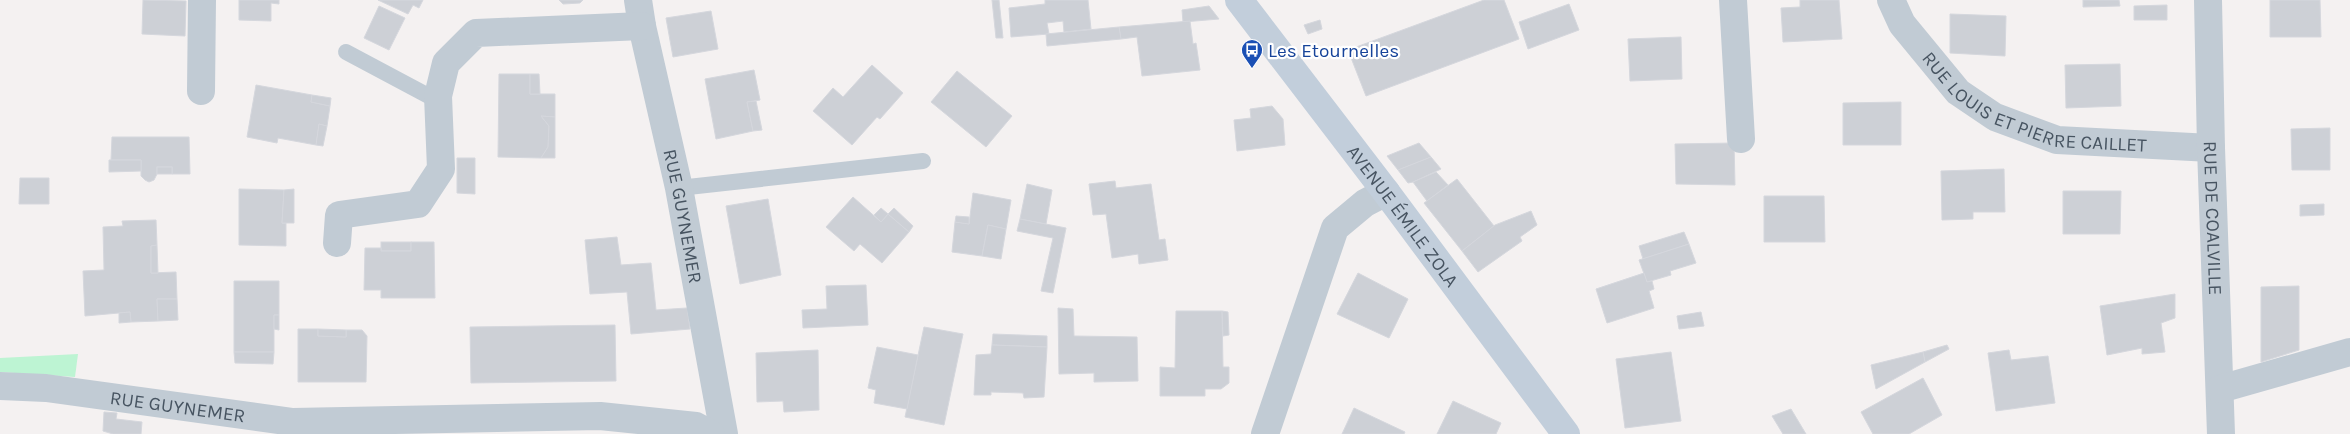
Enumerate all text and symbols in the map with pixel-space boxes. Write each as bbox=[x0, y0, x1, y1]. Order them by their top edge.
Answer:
bus stop icon: Les Etournelles bbox=[1240, 38, 1264, 69]
place label: Les Etournelles bbox=[1268, 40, 1399, 62]
street label: RUE LOUIS ET PIERRE CAILLET bbox=[1917, 48, 2148, 157]
street label: AVENUE ÉMILE ZOLA bbox=[1342, 141, 1463, 292]
street label: RUE DE COALVILLE bbox=[2199, 141, 2226, 296]
street label: RUE GUYNEMER bbox=[658, 147, 706, 285]
street label: RUE GUYNEMER bbox=[108, 387, 247, 427]

